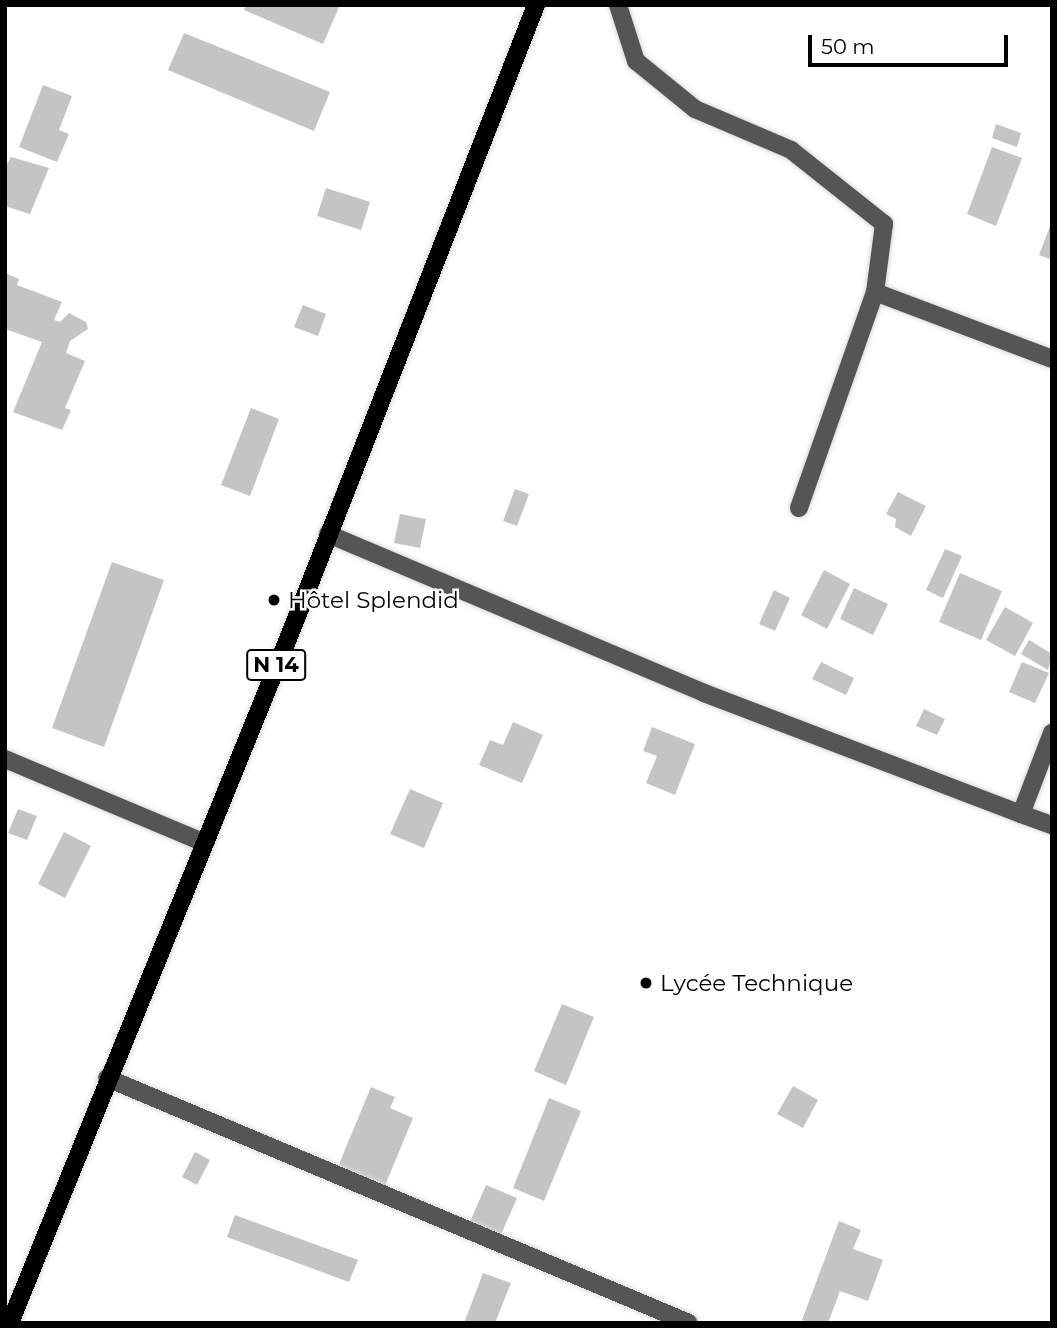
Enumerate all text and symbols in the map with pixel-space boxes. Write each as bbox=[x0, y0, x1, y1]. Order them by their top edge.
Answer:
scale bar bbox=[812, 21, 1012, 65]
text: 50 m bbox=[821, 34, 875, 59]
place label: Hôtel Splendid bbox=[288, 586, 459, 614]
marker: Hôtel Splendid bbox=[266, 592, 282, 608]
road number: N 14 bbox=[244, 648, 308, 682]
place label: Lycée Technique bbox=[660, 969, 853, 997]
marker: Lycée Technique bbox=[638, 975, 654, 991]

